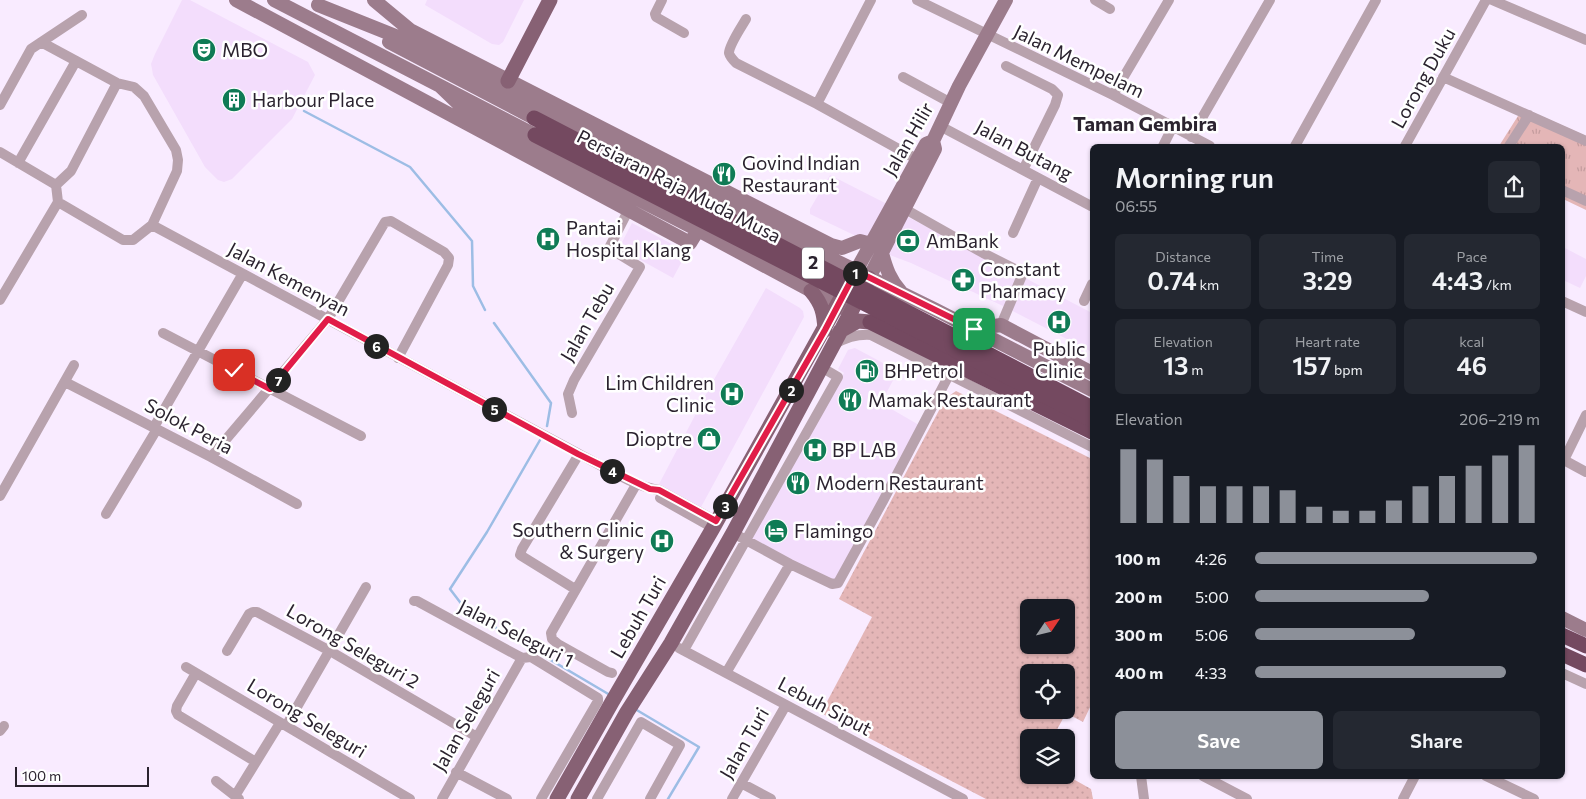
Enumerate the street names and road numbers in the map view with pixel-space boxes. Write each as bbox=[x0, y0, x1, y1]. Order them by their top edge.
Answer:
street label: Jalan Mempelam bbox=[1010, 19, 1148, 102]
street label: Lorong Duku bbox=[1386, 24, 1460, 132]
street label: Jalan Hilir bbox=[877, 97, 938, 180]
street label: Jalan Butang bbox=[972, 114, 1077, 185]
street label: Persiaran Raja Muda Musa bbox=[573, 124, 785, 247]
street label: Jalan Kemenyan bbox=[224, 237, 354, 320]
road number: 2 bbox=[802, 248, 824, 278]
street label: Jalan Tebu bbox=[555, 278, 618, 365]
street label: Solok Peria bbox=[141, 393, 237, 458]
street label: Lebuh Turi bbox=[605, 572, 670, 662]
street label: Jalan Seleguri 1 bbox=[455, 594, 578, 671]
street label: Lorong Seleguri 2 bbox=[283, 598, 424, 693]
street label: Jalan Seleguri bbox=[427, 665, 504, 775]
street label: Lebuh Siput bbox=[774, 671, 876, 740]
street label: Lorong Seleguri bbox=[243, 673, 371, 762]
street label: Jalan Turi bbox=[714, 703, 773, 782]

